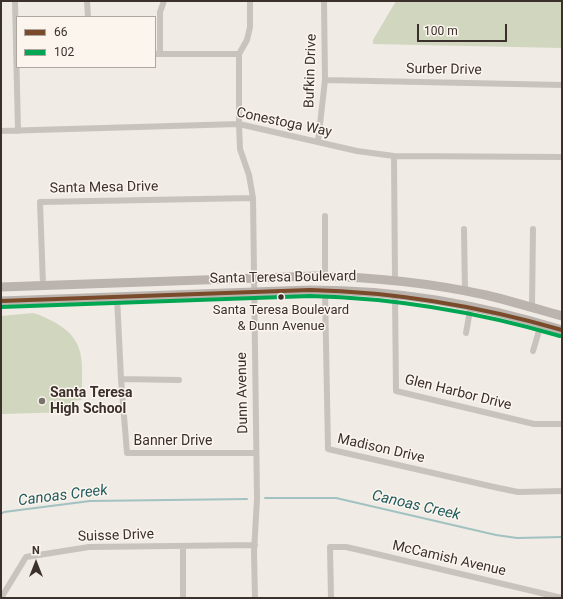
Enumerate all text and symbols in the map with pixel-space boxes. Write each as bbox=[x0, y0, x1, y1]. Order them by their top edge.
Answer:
legend bbox=[16, 16, 156, 68]
scale bar bbox=[419, 16, 509, 42]
text: 100 m bbox=[424, 24, 458, 38]
text: 66 bbox=[54, 25, 68, 39]
street label: Bufkin Drive bbox=[301, 33, 321, 109]
text: 102 bbox=[54, 45, 74, 59]
street label: Surber Drive bbox=[406, 61, 482, 79]
street label: Conestoga Way bbox=[235, 105, 333, 141]
street label: Santa Mesa Drive bbox=[49, 179, 159, 197]
street label: Santa Teresa Boulevard bbox=[209, 268, 357, 288]
marker: Santa Teresa Boulevard & Dunn Avenue bbox=[276, 292, 286, 302]
place label: Santa Teresa Boulevard & Dunn Avenue bbox=[213, 303, 349, 334]
street label: Dunn Avenue bbox=[234, 352, 252, 434]
street label: Glen Harbor Drive bbox=[403, 372, 513, 414]
place label: Santa Teresa High School bbox=[50, 385, 133, 418]
marker: Santa Teresa High School bbox=[37, 396, 47, 406]
street label: Madison Drive bbox=[336, 431, 426, 467]
street label: Banner Drive bbox=[134, 433, 212, 449]
water label: Canoas Creek bbox=[17, 482, 109, 510]
water label: Canoas Creek bbox=[370, 487, 462, 525]
street label: Suisse Drive bbox=[78, 526, 154, 546]
street label: McCamish Avenue bbox=[391, 538, 507, 580]
north arrow bbox=[16, 543, 56, 583]
text: N bbox=[32, 544, 40, 557]

